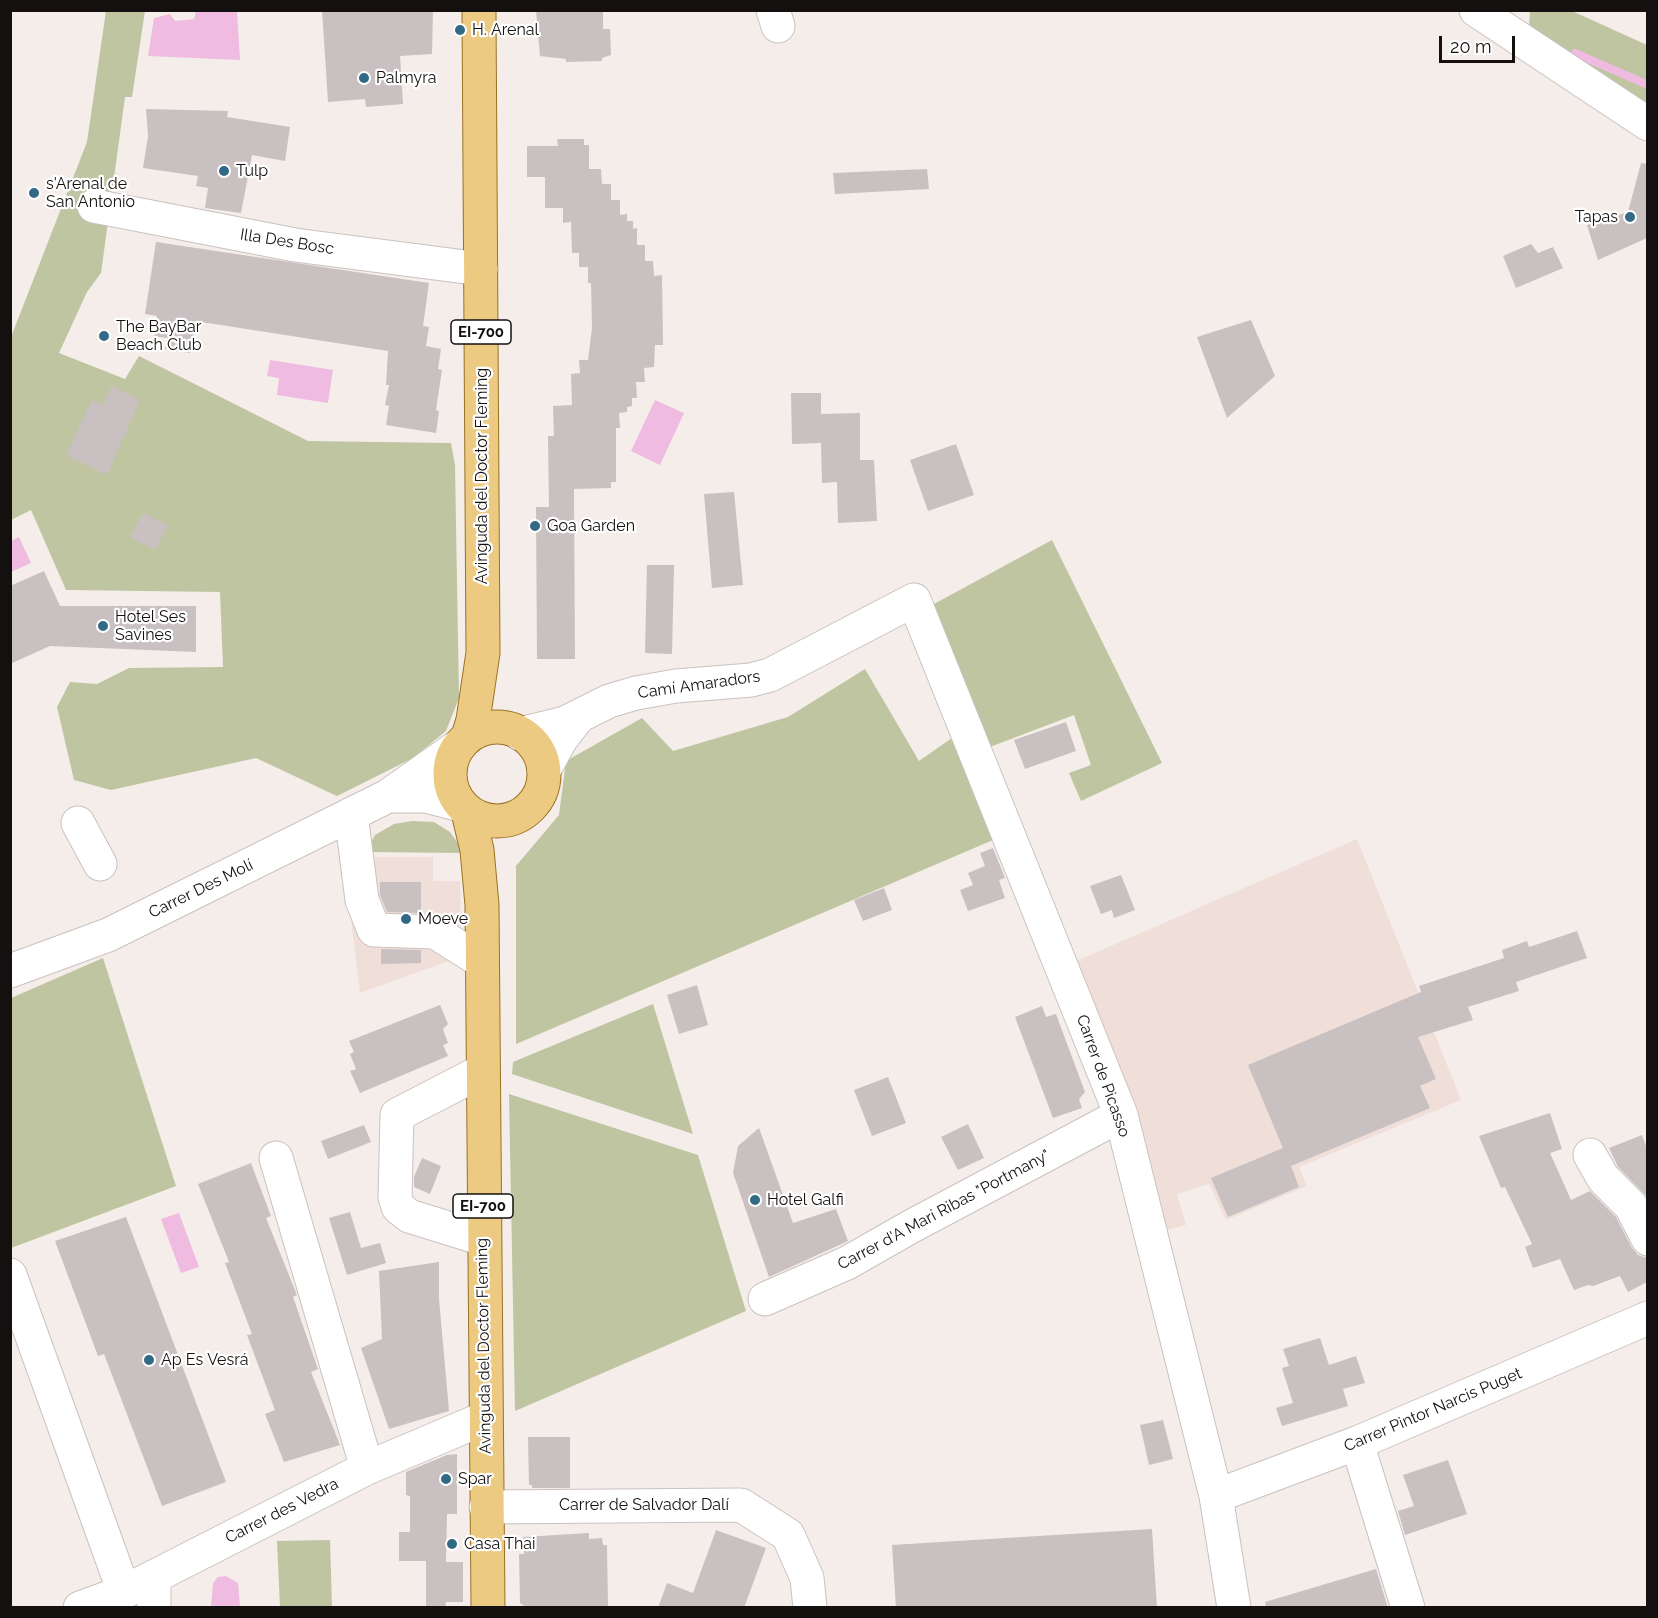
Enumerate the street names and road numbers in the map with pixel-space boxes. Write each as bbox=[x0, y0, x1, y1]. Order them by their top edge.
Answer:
street label: Illa Des Bosc bbox=[239, 225, 335, 259]
road number: EI-700 bbox=[451, 320, 511, 344]
street label: Avinguda del Doctor Fleming bbox=[472, 368, 492, 584]
street label: Camí Amaradors bbox=[637, 667, 761, 703]
street label: Carrer Des Molí bbox=[146, 855, 256, 923]
street label: Carrer de Picasso bbox=[1072, 1012, 1134, 1140]
street label: Carrer d'A Marí Ribas "Portmany" bbox=[835, 1146, 1053, 1274]
road number: EI-700 bbox=[453, 1194, 513, 1218]
street label: Avinguda del Doctor Fleming bbox=[473, 1238, 495, 1454]
street label: Carrer Pintor Narcis Puget bbox=[1341, 1364, 1525, 1456]
street label: Carrer des Vedra bbox=[222, 1474, 342, 1548]
street label: Carrer de Salvador Dalí bbox=[559, 1495, 729, 1515]

